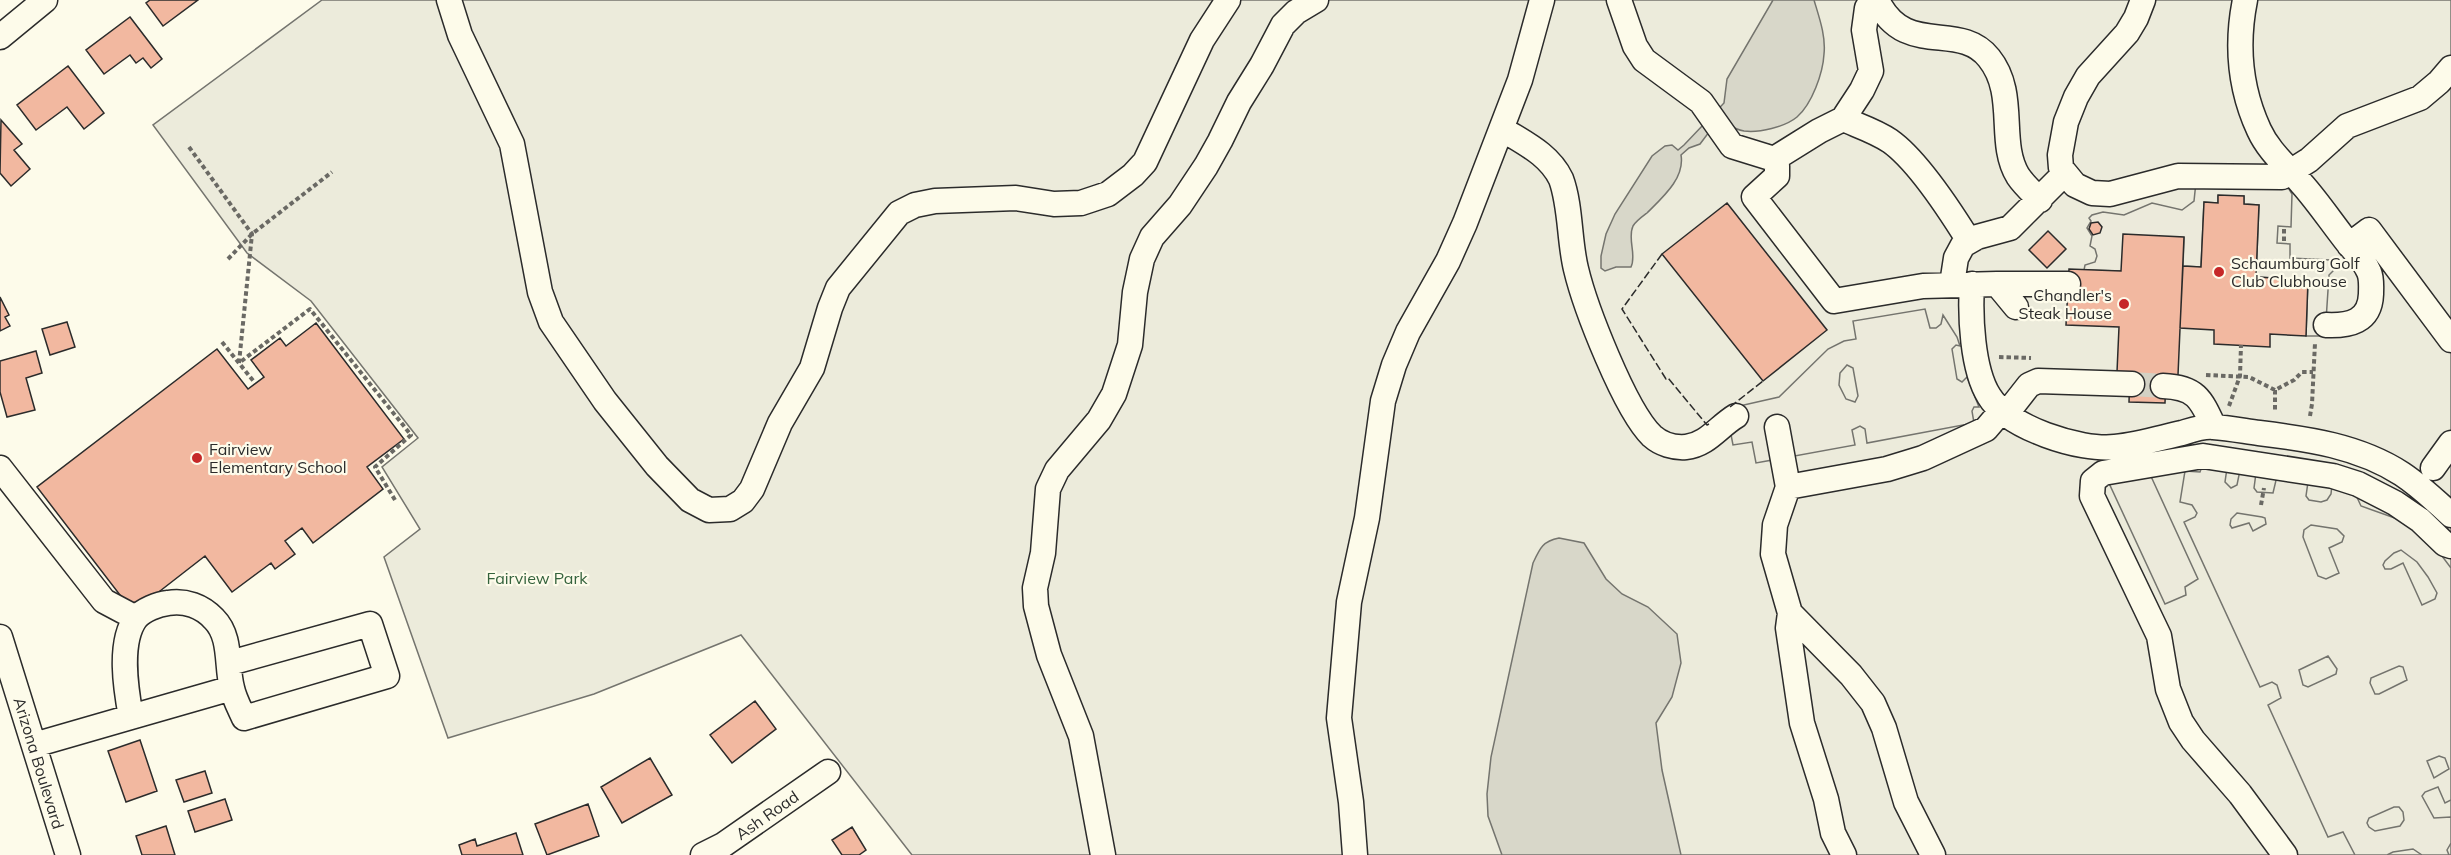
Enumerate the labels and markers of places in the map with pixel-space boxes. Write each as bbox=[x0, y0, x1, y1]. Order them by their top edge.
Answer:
place label: Schaumburg Golf Club Clubhouse bbox=[2231, 253, 2360, 291]
marker: Schaumburg Golf Club Clubhouse bbox=[2212, 265, 2226, 279]
place label: Chandler's Steak House bbox=[2019, 285, 2112, 323]
marker: Chandler's Steak House bbox=[2117, 297, 2131, 311]
place label: Fairview Elementary School bbox=[209, 439, 347, 477]
marker: Fairview Elementary School bbox=[190, 451, 204, 465]

